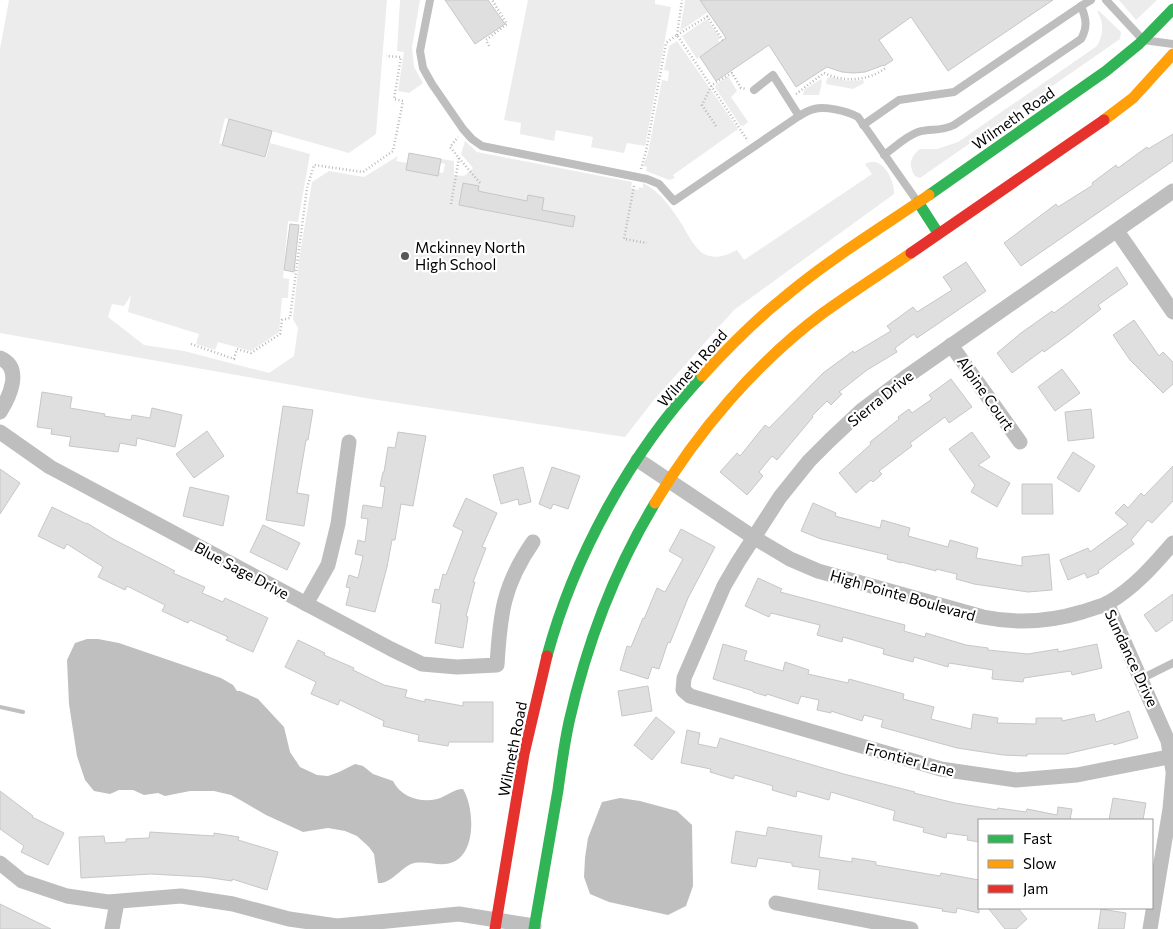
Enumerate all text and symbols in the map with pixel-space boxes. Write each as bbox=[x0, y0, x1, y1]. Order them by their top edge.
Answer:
street label: Wilmeth Road bbox=[968, 83, 1058, 153]
place label: Mckinney North High School bbox=[415, 238, 525, 273]
marker: Mckinney North High School bbox=[399, 250, 411, 262]
street label: Wilmeth Road bbox=[654, 326, 730, 410]
street label: Alpine Court bbox=[954, 353, 1018, 433]
street label: Sierra Drive bbox=[843, 366, 917, 430]
street label: Blue Sage Drive bbox=[192, 538, 292, 602]
street label: High Pointe Boulevard bbox=[828, 566, 978, 624]
street label: Sundance Drive bbox=[1102, 606, 1162, 710]
street label: Wilmeth Road bbox=[494, 700, 530, 798]
street label: Frontier Lane bbox=[864, 738, 957, 780]
legend bbox=[978, 819, 1153, 909]
text: Fast bbox=[1023, 829, 1052, 847]
text: Slow bbox=[1023, 854, 1056, 872]
text: Jam bbox=[1023, 879, 1048, 897]

